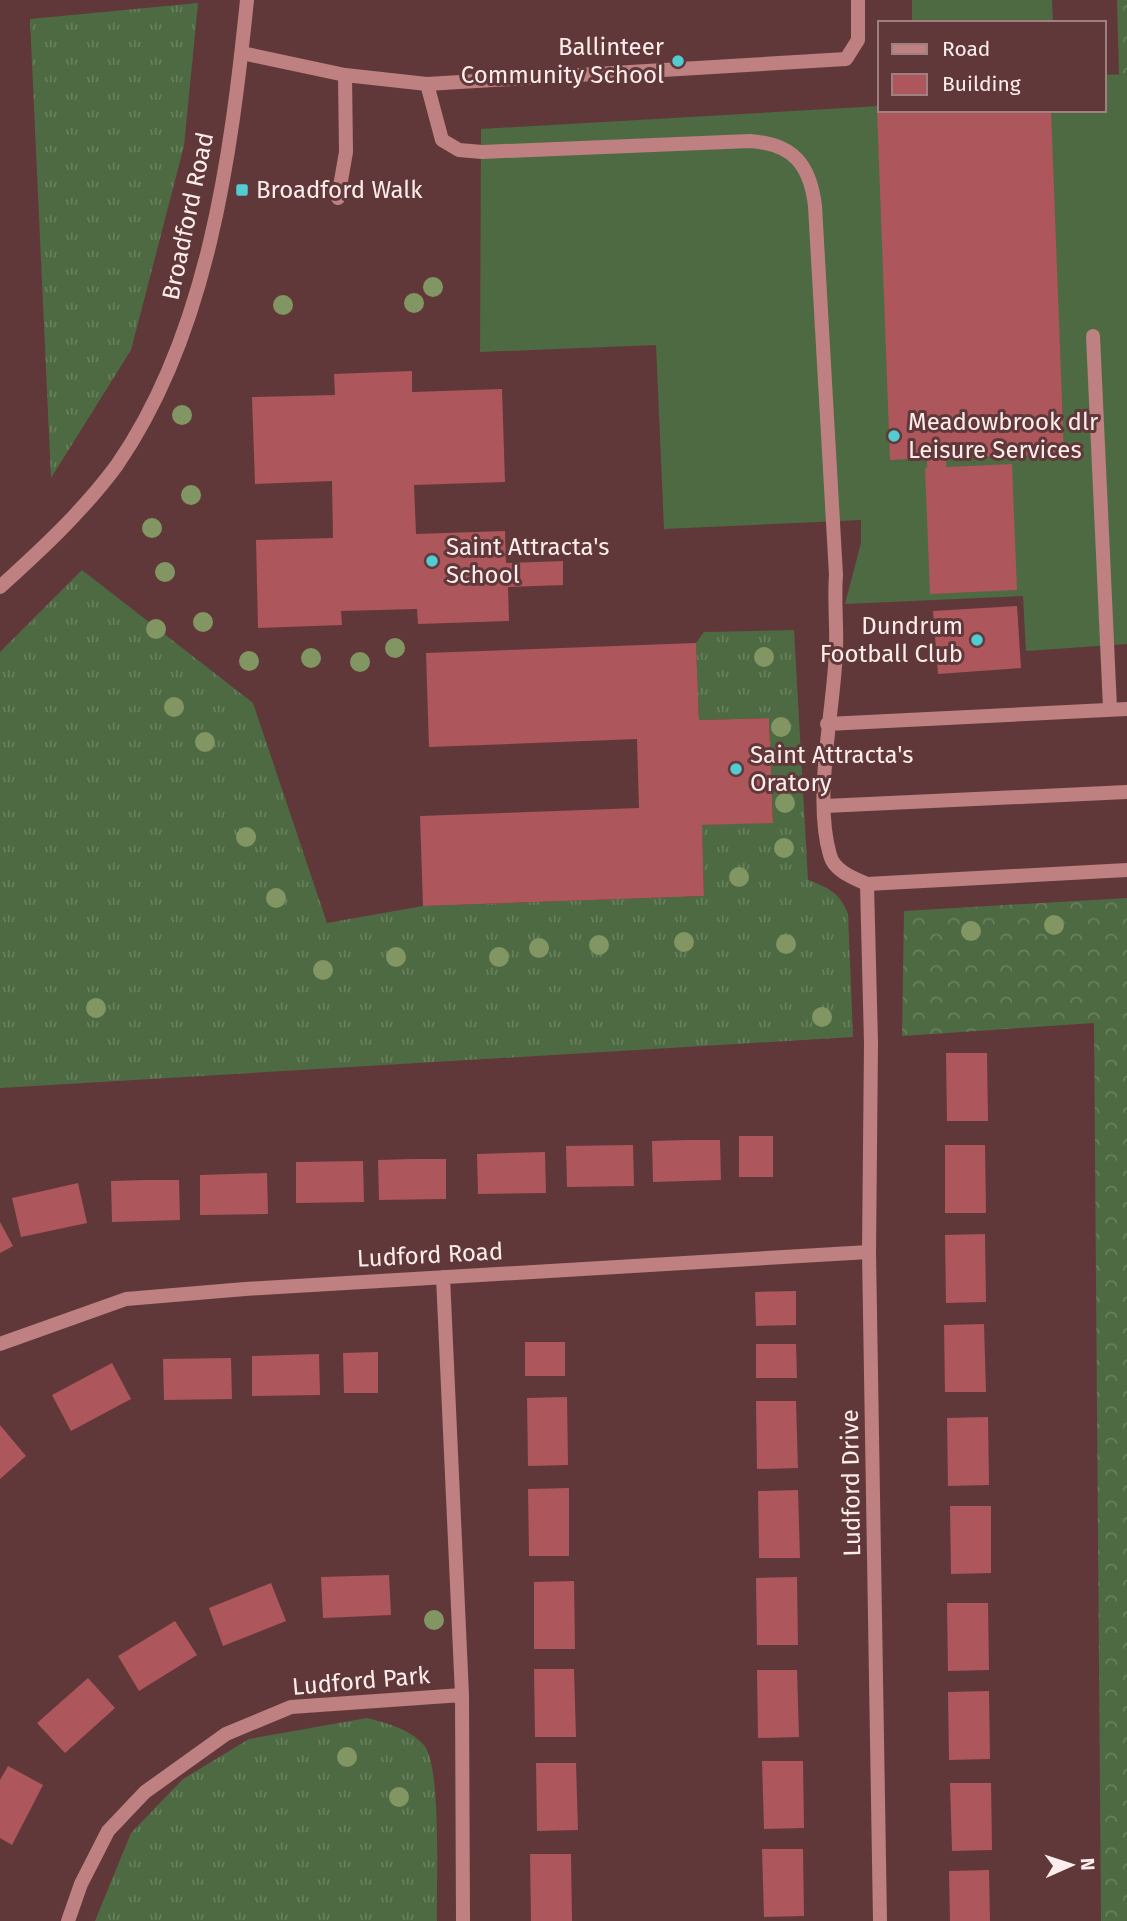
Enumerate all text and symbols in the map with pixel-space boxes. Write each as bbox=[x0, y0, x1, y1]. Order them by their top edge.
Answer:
legend bbox=[878, 21, 1106, 112]
place label: Ballinteer Community School bbox=[461, 33, 665, 89]
text: Road bbox=[942, 36, 990, 62]
marker: Ballinteer Community School bbox=[670, 53, 686, 69]
text: Building bbox=[942, 71, 1021, 97]
street label: Broadford Road bbox=[157, 130, 219, 302]
place label: Broadford Walk bbox=[256, 176, 423, 204]
marker: Broadford Walk bbox=[234, 182, 250, 198]
place label: Meadowbrook dlr Leisure Services bbox=[908, 408, 1099, 464]
marker: Meadowbrook dlr Leisure Services bbox=[886, 428, 902, 444]
place label: Saint Attracta's School bbox=[446, 533, 610, 589]
marker: Saint Attracta's School bbox=[424, 553, 440, 569]
place label: Dundrum Football Club bbox=[820, 612, 963, 668]
marker: Dundrum Football Club bbox=[969, 632, 985, 648]
place label: Saint Attracta's Oratory bbox=[750, 741, 914, 797]
marker: Saint Attracta's Oratory bbox=[728, 761, 744, 777]
street label: Ludford Road bbox=[356, 1237, 504, 1273]
street label: Ludford Drive bbox=[836, 1409, 866, 1557]
street label: Ludford Park bbox=[291, 1661, 432, 1701]
north arrow bbox=[1036, 1830, 1106, 1900]
text: N bbox=[1076, 1857, 1099, 1871]

